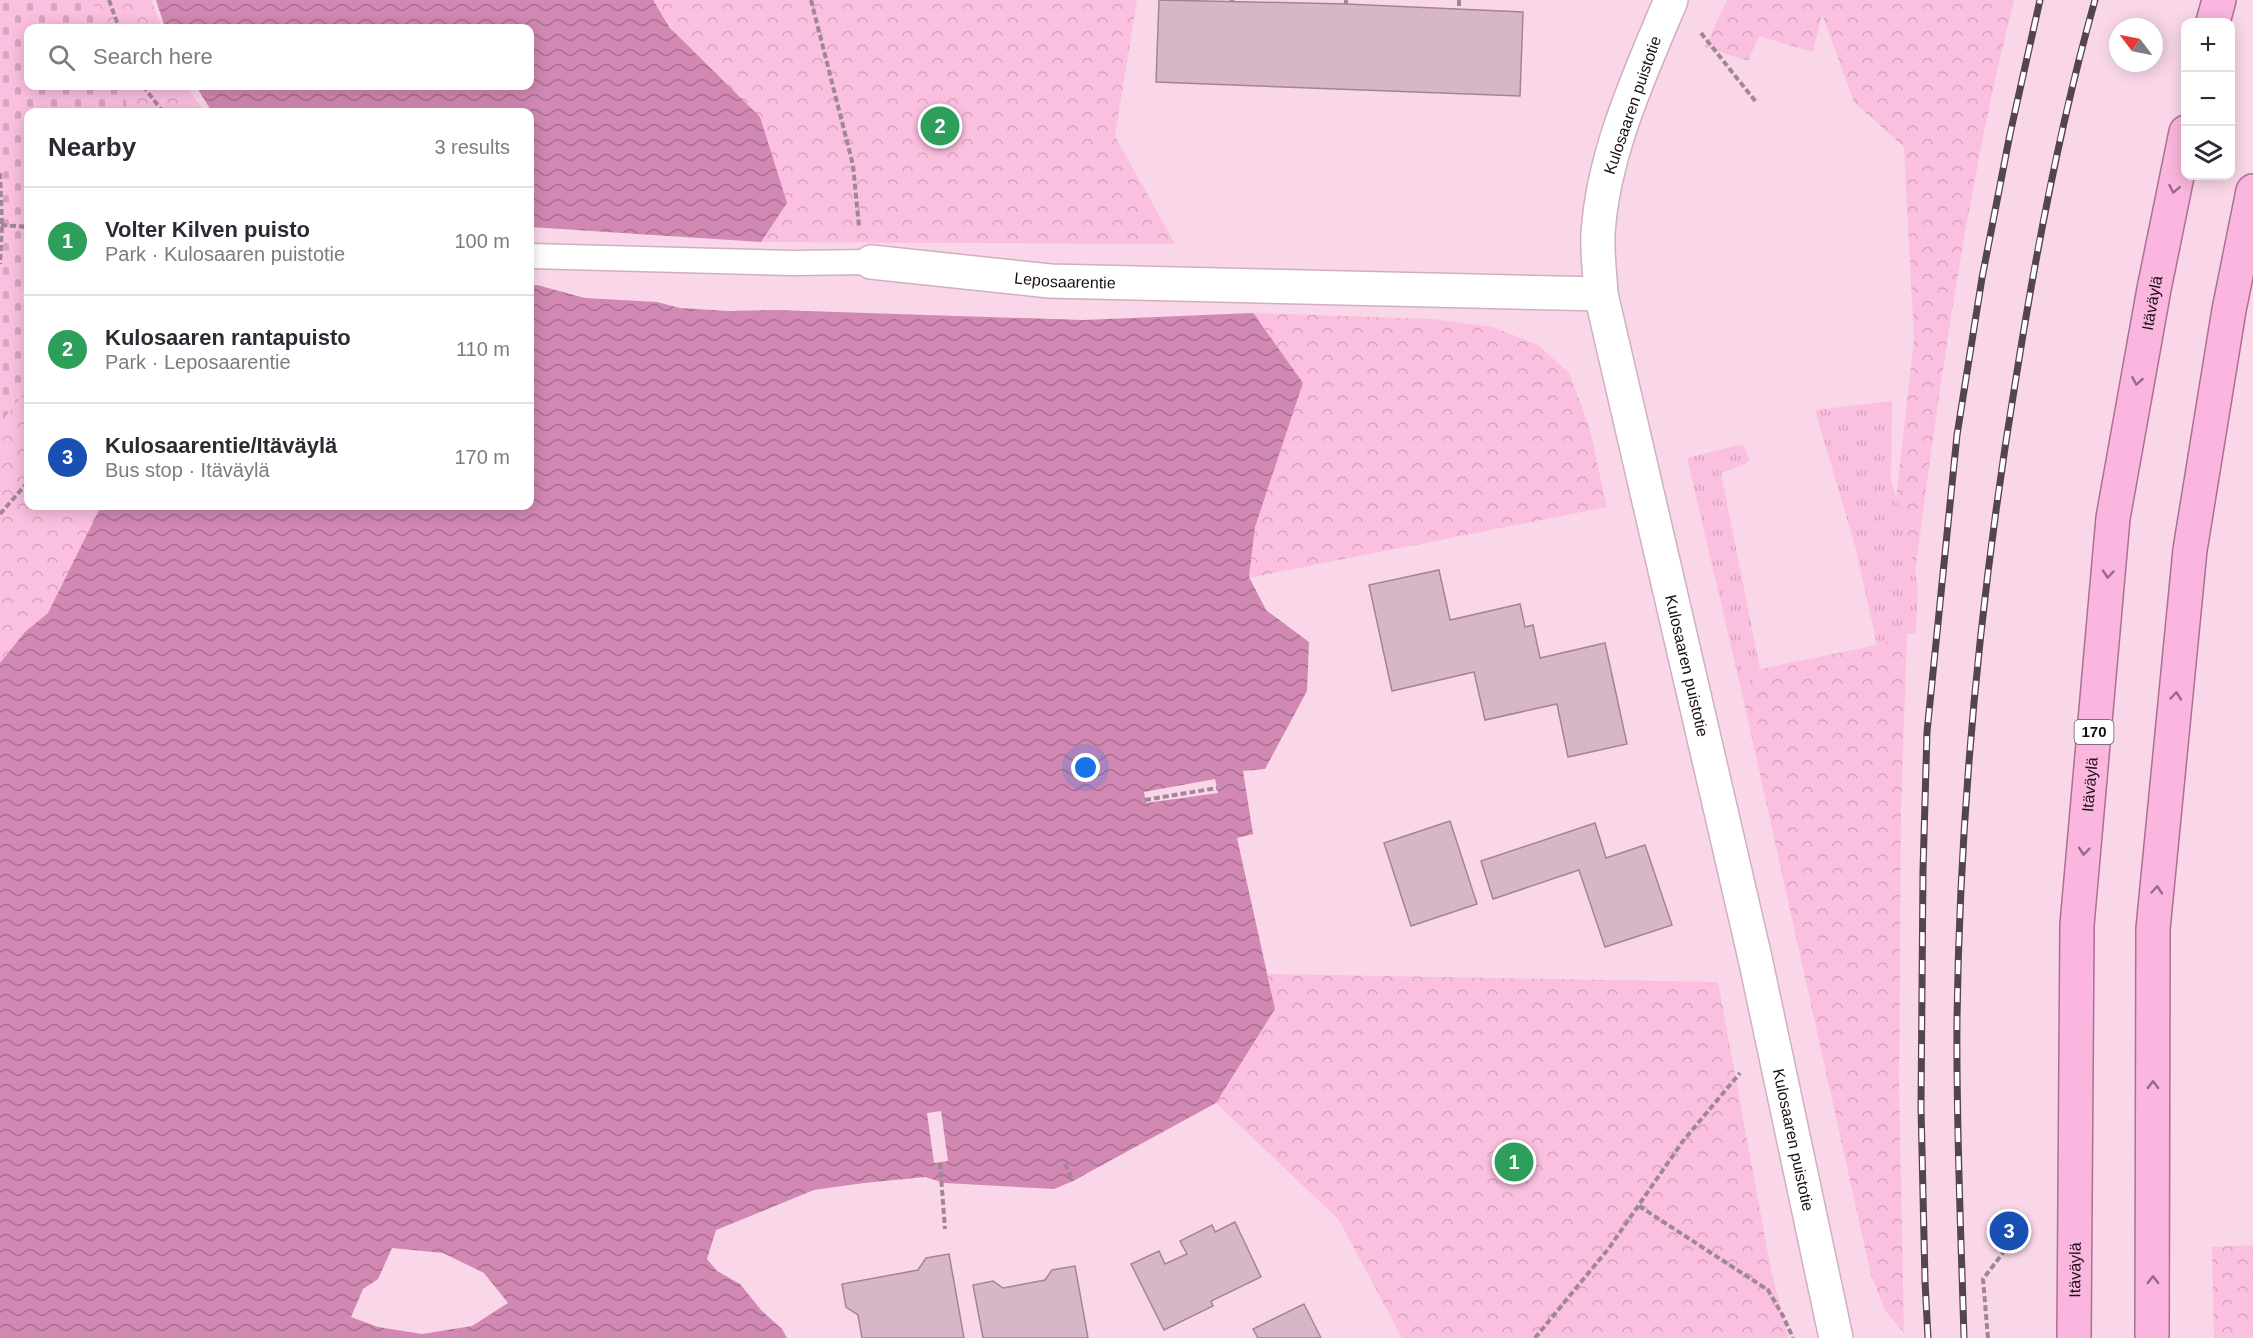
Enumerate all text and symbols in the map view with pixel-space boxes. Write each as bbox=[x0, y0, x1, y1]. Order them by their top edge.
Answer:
north arrow bbox=[2109, 18, 2163, 72]
map controls bbox=[2181, 18, 2235, 180]
button: + bbox=[2181, 18, 2235, 72]
search box bbox=[24, 24, 534, 90]
street label: Kulosaaren puistotie bbox=[1601, 34, 1664, 176]
icon: search bbox=[45, 41, 78, 74]
text: Search here bbox=[93, 44, 213, 69]
button: − bbox=[2181, 72, 2235, 126]
pin: 2 bbox=[920, 104, 960, 148]
button: layers bbox=[2181, 126, 2235, 180]
text: Nearby bbox=[48, 132, 136, 162]
text: 3 results bbox=[434, 136, 510, 158]
one-way arrow bbox=[2168, 184, 2181, 194]
text: Volter Kilven puisto bbox=[105, 217, 310, 242]
text: 1 bbox=[62, 230, 73, 252]
text: 100 m bbox=[454, 230, 510, 252]
text: Park · Kulosaaren puistotie bbox=[105, 243, 345, 265]
street label: Leposaarentie bbox=[1013, 269, 1116, 292]
street label: Itäväylä bbox=[2139, 274, 2166, 332]
text: Kulosaaren rantapuisto bbox=[105, 325, 351, 350]
text: 2 bbox=[62, 338, 73, 360]
text: 110 m bbox=[456, 338, 510, 360]
text: Park · Leposaarentie bbox=[105, 351, 291, 373]
one-way arrow bbox=[2131, 376, 2144, 386]
text: Kulosaarentie/Itäväylä bbox=[105, 433, 337, 458]
text: 3 bbox=[62, 446, 73, 468]
text: 170 m bbox=[454, 446, 510, 468]
text: Bus stop · Itäväylä bbox=[105, 459, 270, 481]
one-way arrow bbox=[2102, 569, 2115, 578]
street label: Kulosaaren puistotie bbox=[1662, 593, 1711, 738]
one-way arrow bbox=[2169, 691, 2182, 700]
road number: 170 bbox=[2074, 720, 2114, 744]
your location bbox=[1071, 753, 1100, 782]
street label: Itäväylä bbox=[2079, 756, 2101, 813]
one-way arrow bbox=[2078, 847, 2091, 856]
one-way arrow bbox=[2150, 885, 2163, 894]
street label: Kulosaaren puistotie bbox=[1770, 1067, 1817, 1213]
one-way arrow bbox=[2147, 1080, 2159, 1089]
pin: 1 bbox=[1494, 1140, 1534, 1184]
pin: 3 bbox=[1990, 1208, 2028, 1254]
street label: Itäväylä bbox=[2066, 1242, 2084, 1298]
one-way arrow bbox=[2147, 1275, 2159, 1284]

